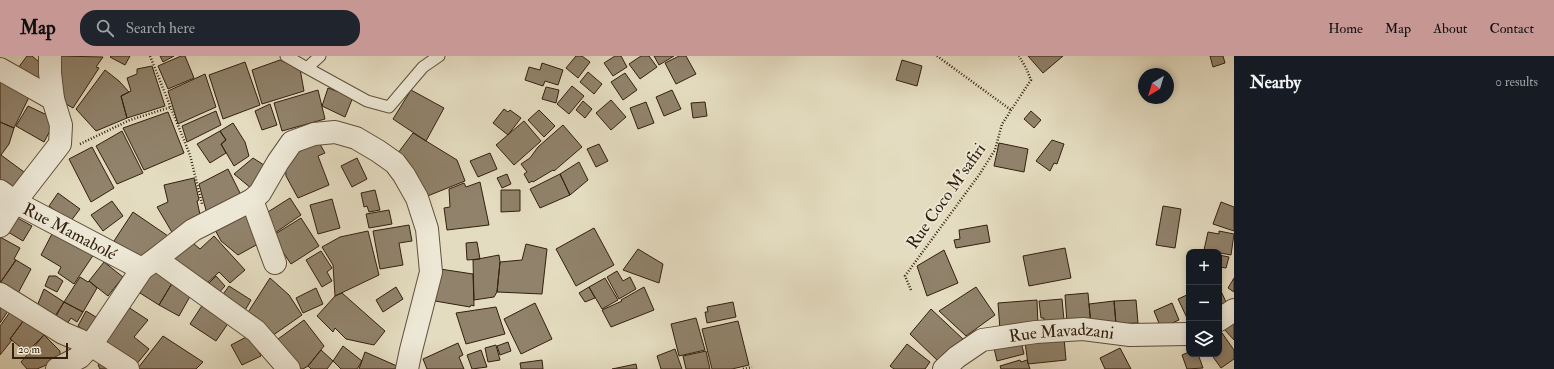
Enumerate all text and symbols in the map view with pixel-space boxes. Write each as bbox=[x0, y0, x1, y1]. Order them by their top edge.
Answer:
search box bbox=[80, 10, 360, 46]
text: Map bbox=[20, 16, 56, 40]
icon: search bbox=[94, 17, 116, 39]
text: Search here bbox=[126, 19, 195, 38]
text: Home bbox=[1328, 20, 1363, 37]
text: Map bbox=[1385, 20, 1411, 37]
text: About bbox=[1433, 20, 1467, 37]
text: Contact bbox=[1489, 20, 1534, 37]
north arrow bbox=[1138, 68, 1174, 104]
text: Nearby bbox=[1250, 72, 1301, 93]
text: 0 results bbox=[1495, 74, 1538, 90]
street label: Rue Coco M'safiri bbox=[902, 139, 990, 253]
street label: Rue Mamabolé bbox=[20, 198, 121, 265]
map controls bbox=[1186, 249, 1222, 357]
button: + bbox=[1186, 249, 1222, 285]
button: − bbox=[1186, 285, 1222, 321]
street label: Rue Mavadzani bbox=[1007, 318, 1116, 346]
button: layers bbox=[1186, 321, 1222, 357]
scale bar bbox=[12, 341, 68, 360]
text: 20 m bbox=[18, 343, 40, 356]

